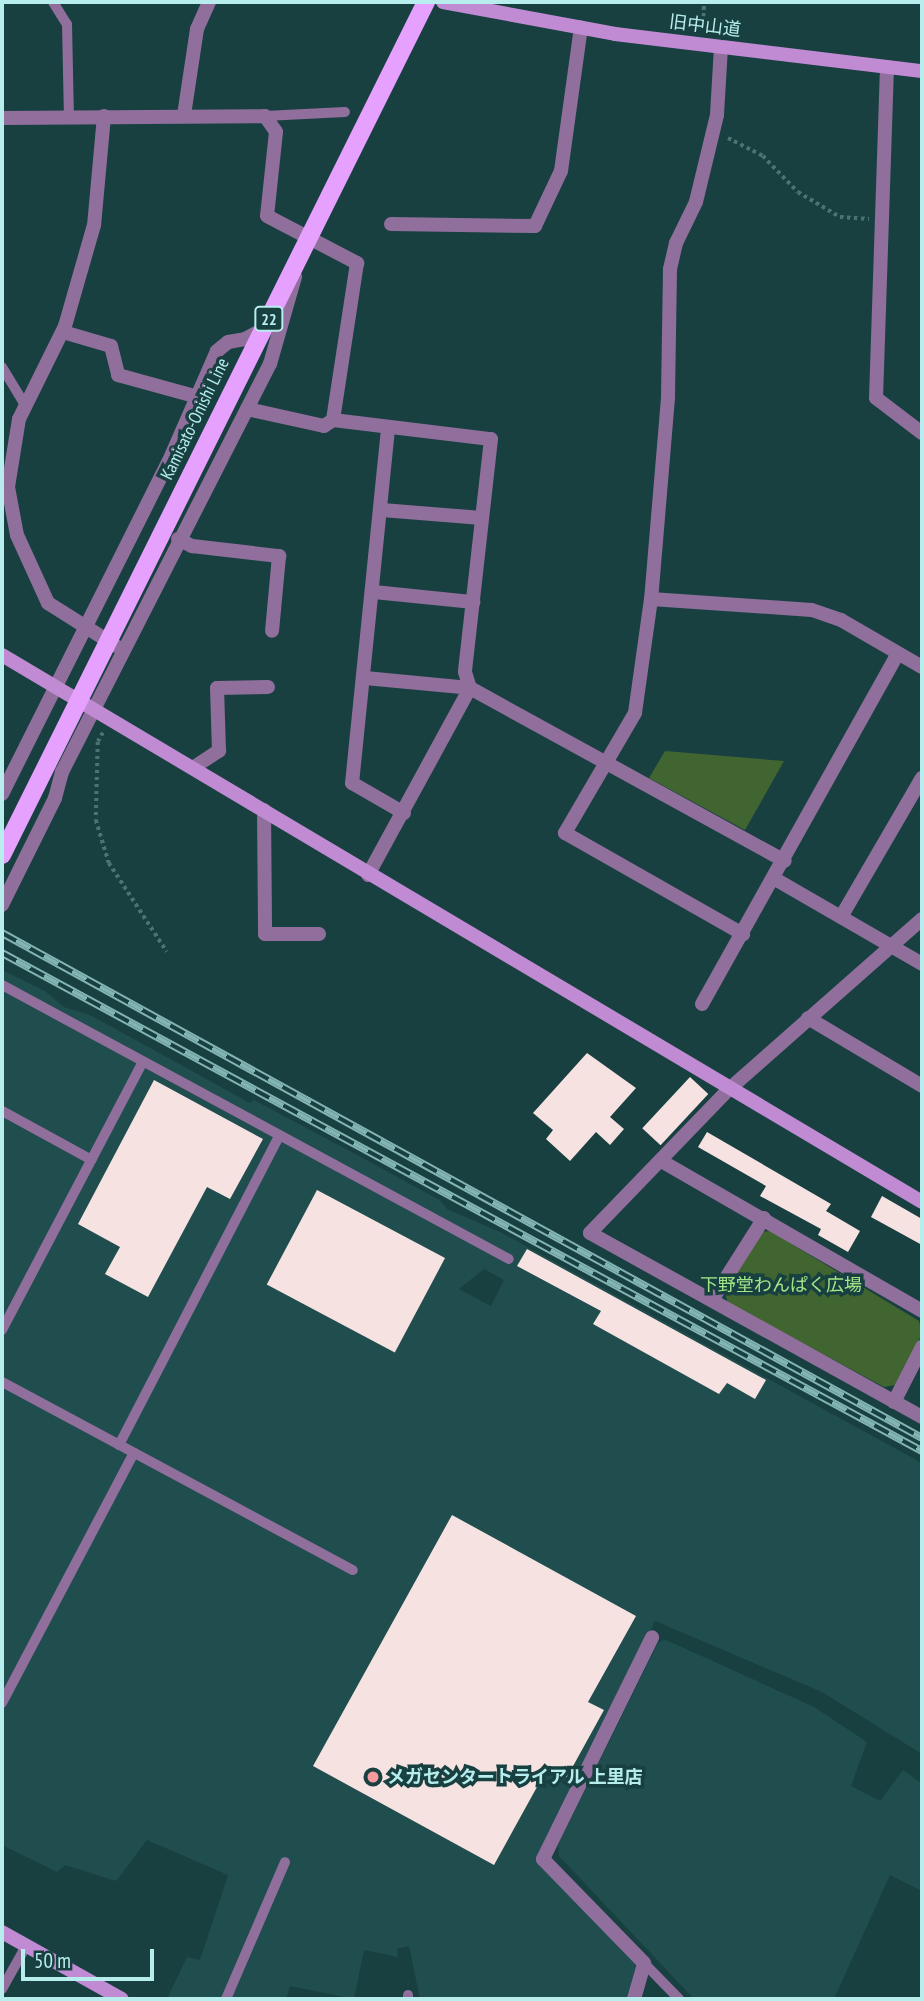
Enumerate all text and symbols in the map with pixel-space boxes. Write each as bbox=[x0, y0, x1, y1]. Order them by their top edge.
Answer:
street label: 旧中山道 bbox=[668, 11, 742, 41]
road number: 22 bbox=[253, 306, 285, 332]
street label: Kamisato-Onishi Line bbox=[156, 355, 234, 483]
park label: 下野堂わんぱく広場 bbox=[700, 1274, 862, 1296]
place label: メガセンタートライアル 上里店 bbox=[387, 1766, 643, 1788]
marker: メガセンタートライアル 上里店 bbox=[365, 1769, 381, 1785]
scale bar bbox=[24, 1934, 158, 1978]
text: 50 m bbox=[34, 1947, 71, 1974]

